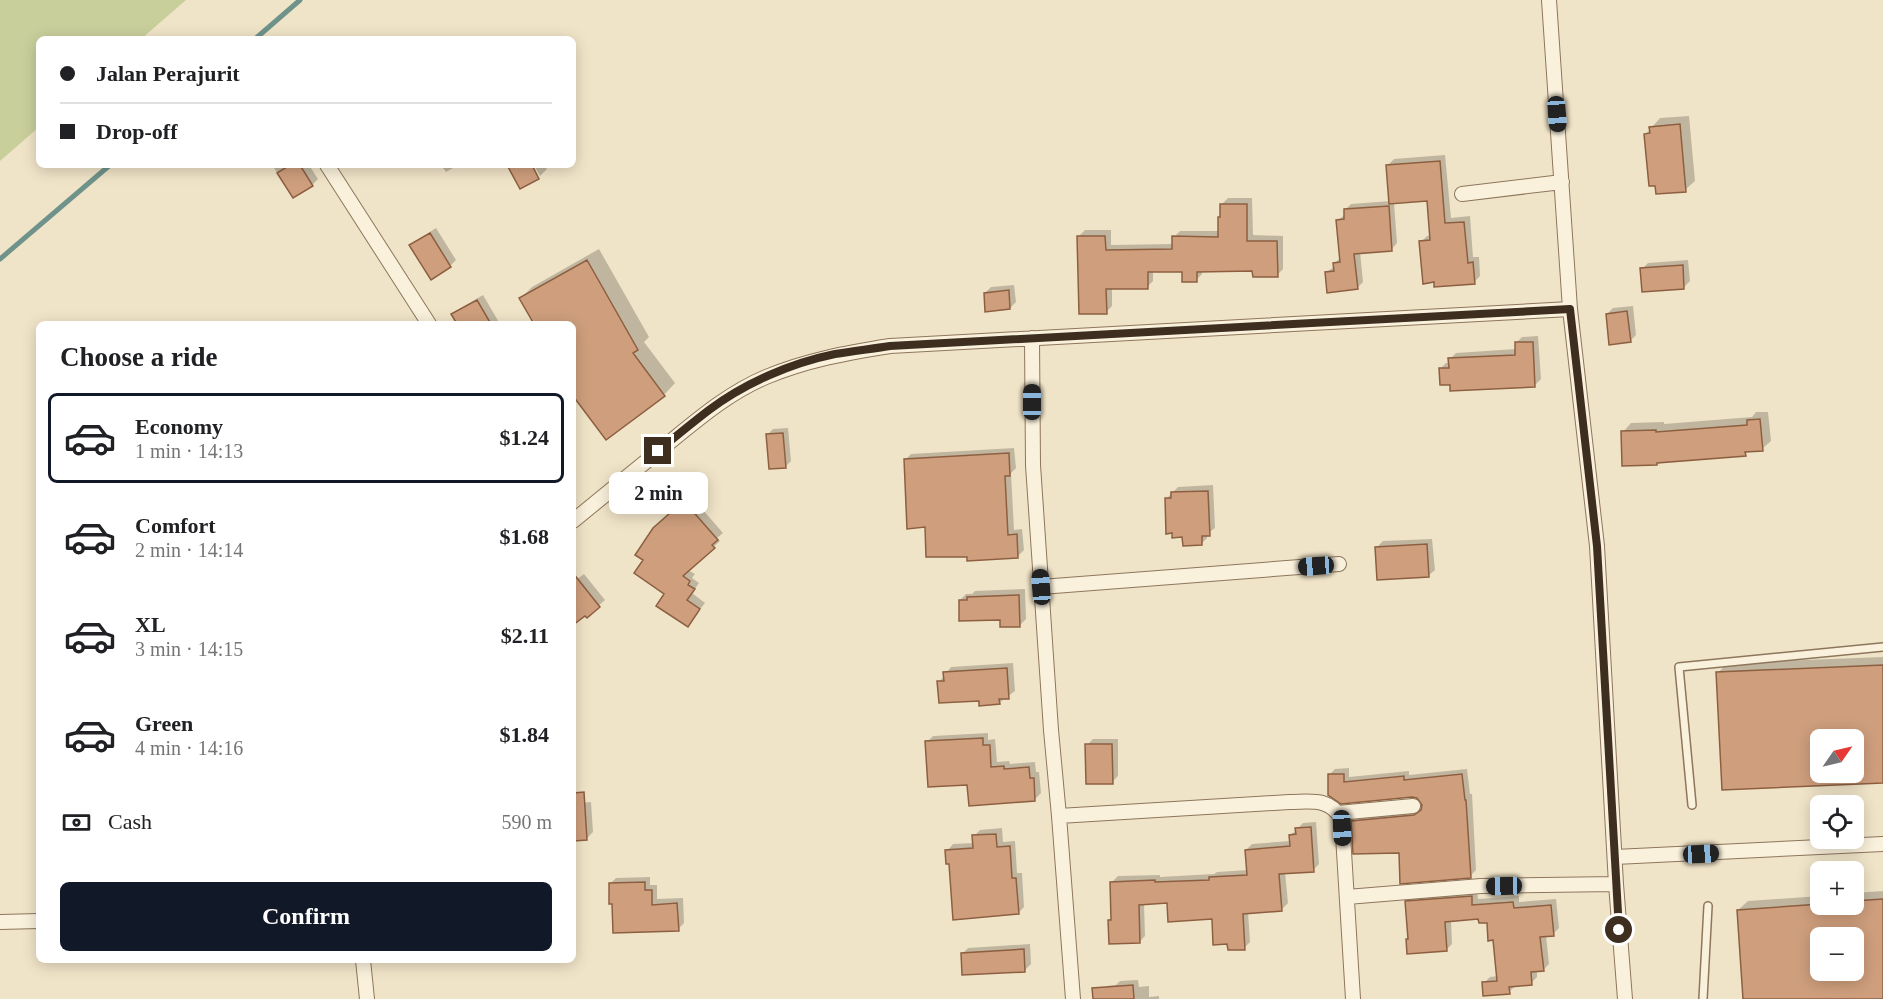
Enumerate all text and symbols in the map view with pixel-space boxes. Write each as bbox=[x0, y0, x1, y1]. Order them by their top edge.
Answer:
text: Jalan Perajurit bbox=[96, 61, 240, 86]
car bbox=[1547, 95, 1567, 133]
text: Drop-off bbox=[96, 119, 177, 144]
text: Choose a ride bbox=[60, 342, 218, 372]
car bbox=[1023, 384, 1041, 420]
icon: car bbox=[63, 411, 117, 465]
text: Economy bbox=[135, 414, 223, 439]
text: $1.24 bbox=[500, 425, 549, 450]
route end bbox=[644, 437, 671, 464]
text: 1 min · 14:13 bbox=[135, 440, 243, 462]
callout: 2 min bbox=[608, 472, 708, 514]
text: 2 min bbox=[634, 482, 683, 504]
icon: car bbox=[63, 510, 117, 564]
text: Comfort bbox=[135, 513, 216, 538]
text: $1.68 bbox=[500, 524, 549, 549]
text: 2 min · 14:14 bbox=[135, 539, 243, 561]
car bbox=[1297, 556, 1335, 576]
car bbox=[1031, 568, 1051, 606]
icon: car bbox=[63, 609, 117, 663]
text: XL bbox=[135, 612, 166, 637]
text: $2.11 bbox=[501, 623, 549, 648]
text: 3 min · 14:15 bbox=[135, 638, 243, 660]
icon: car bbox=[63, 708, 117, 762]
text: Green bbox=[135, 711, 193, 736]
text: $1.84 bbox=[500, 722, 549, 747]
north arrow bbox=[1810, 729, 1864, 783]
map controls bbox=[1810, 729, 1864, 981]
text: 4 min · 14:16 bbox=[135, 737, 243, 759]
button: locate bbox=[1810, 795, 1864, 849]
icon: cash bbox=[60, 806, 93, 839]
text: Cash bbox=[108, 809, 152, 834]
car bbox=[1332, 810, 1352, 846]
text: 590 m bbox=[501, 811, 552, 833]
car bbox=[1683, 844, 1719, 864]
button: + bbox=[1810, 861, 1864, 915]
car bbox=[1486, 877, 1522, 895]
button: Confirm bbox=[60, 882, 552, 951]
route start bbox=[1605, 916, 1632, 943]
button: − bbox=[1810, 927, 1864, 981]

